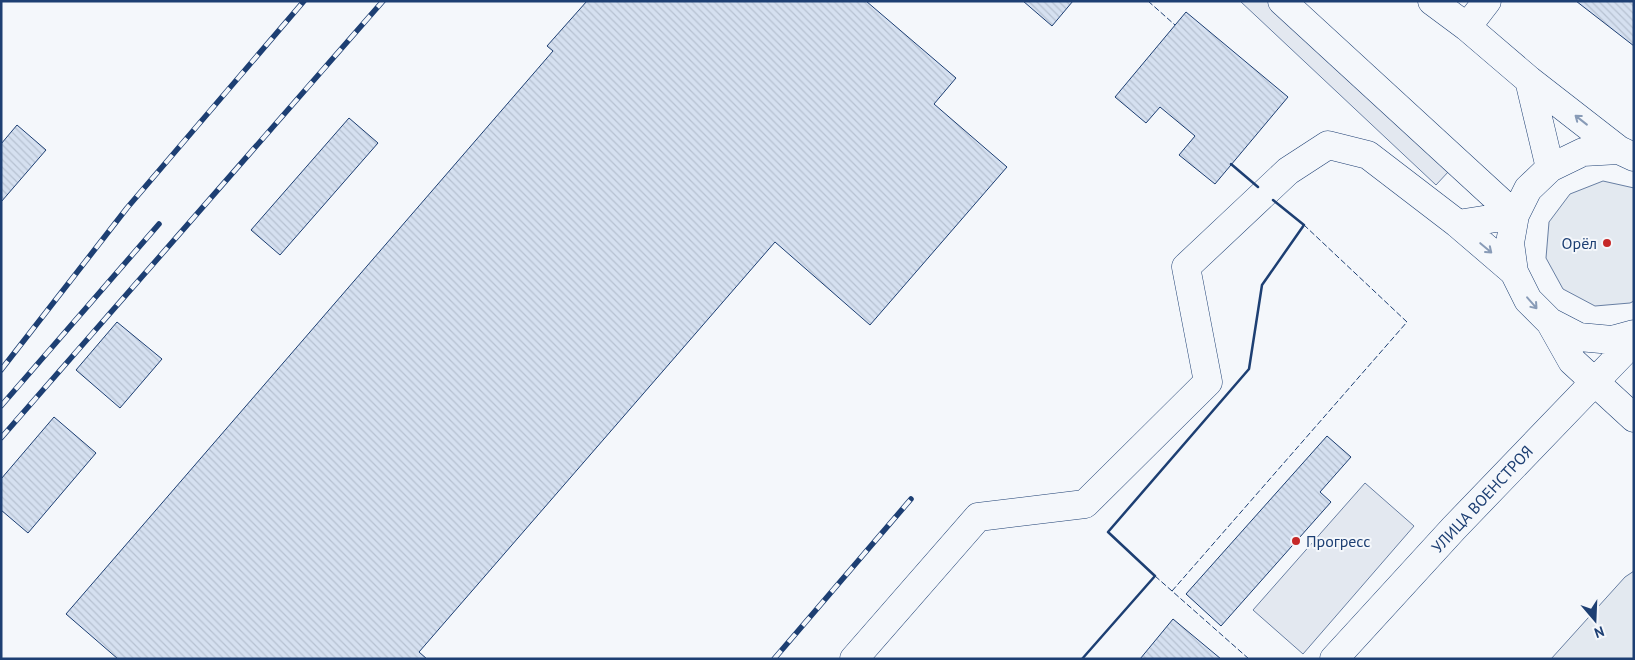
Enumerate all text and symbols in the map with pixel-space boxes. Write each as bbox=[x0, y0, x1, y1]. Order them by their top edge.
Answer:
one-way arrow bbox=[1575, 115, 1588, 126]
place label: Орёл bbox=[1562, 233, 1597, 253]
marker: Орёл bbox=[1601, 237, 1613, 249]
one-way arrow bbox=[1479, 242, 1492, 253]
one-way arrow bbox=[1526, 297, 1537, 310]
street label: УЛИЦА ВОЕНСТРОЯ bbox=[1427, 441, 1537, 557]
place label: Прогресс bbox=[1306, 531, 1370, 551]
marker: Прогресс bbox=[1290, 535, 1302, 547]
north arrow bbox=[1570, 595, 1620, 645]
text: N bbox=[1592, 622, 1607, 642]

